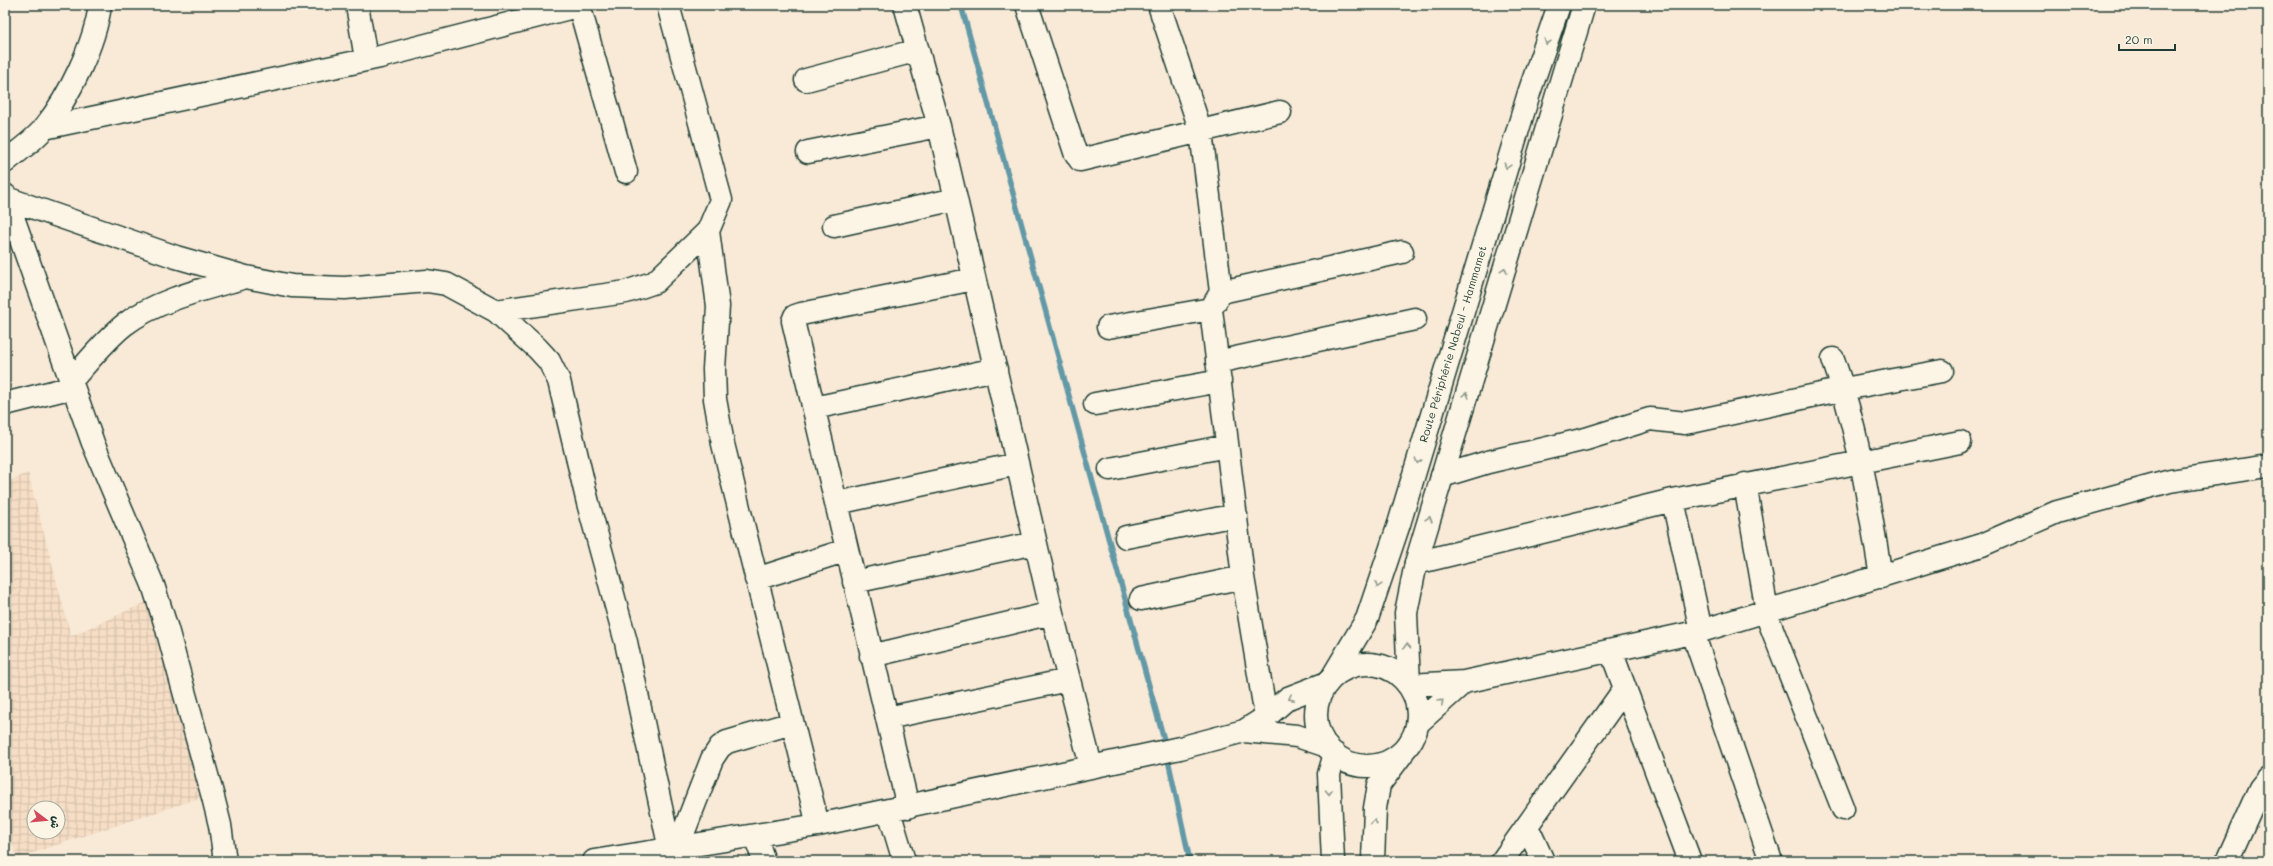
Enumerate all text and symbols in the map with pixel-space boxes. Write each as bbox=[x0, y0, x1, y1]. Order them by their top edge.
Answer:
scale bar bbox=[2119, 26, 2175, 52]
text: 20 m bbox=[2125, 31, 2153, 47]
one-way arrow bbox=[1543, 38, 1551, 45]
one-way arrow bbox=[1503, 162, 1512, 169]
street label: Route Périphérie Nabeul - Hammamet bbox=[1415, 244, 1490, 444]
one-way arrow bbox=[1499, 267, 1508, 274]
one-way arrow bbox=[1461, 391, 1470, 398]
one-way arrow bbox=[1414, 458, 1423, 465]
one-way arrow bbox=[1424, 516, 1433, 523]
one-way arrow bbox=[1375, 581, 1383, 588]
one-way arrow bbox=[1403, 643, 1411, 649]
one-way arrow bbox=[1288, 693, 1295, 701]
one-way arrow bbox=[1436, 700, 1444, 707]
one-way arrow bbox=[1325, 789, 1333, 795]
north arrow bbox=[26, 800, 66, 840]
text: ش bbox=[47, 815, 65, 831]
one-way arrow bbox=[1369, 819, 1378, 825]

